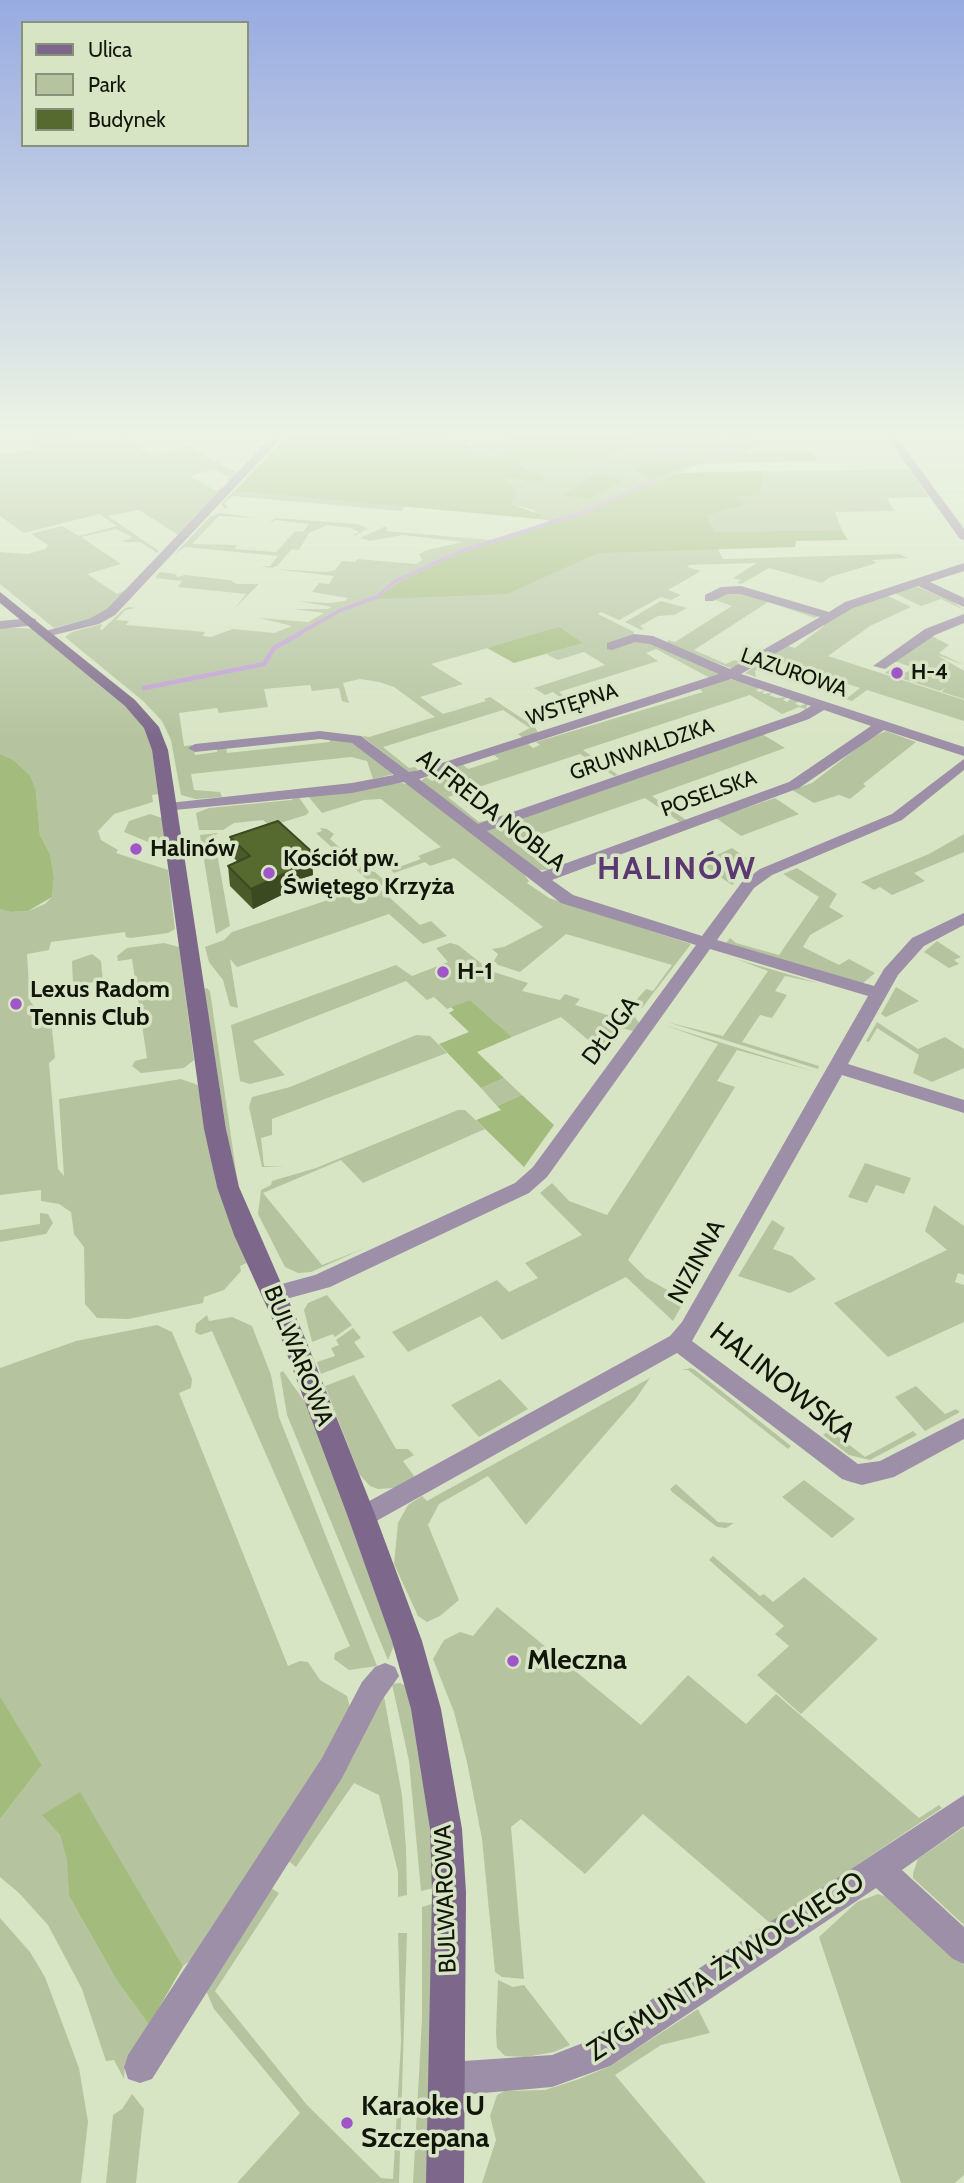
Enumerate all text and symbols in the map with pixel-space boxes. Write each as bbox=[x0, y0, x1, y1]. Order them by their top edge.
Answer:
legend bbox=[21, 21, 248, 147]
text: Ulica bbox=[88, 37, 132, 62]
text: Park bbox=[88, 72, 126, 97]
text: Budynek bbox=[88, 107, 166, 132]
street label: LAZUROWA bbox=[737, 643, 851, 703]
place label: H-4 bbox=[911, 660, 948, 686]
marker: H-4 bbox=[889, 665, 905, 681]
street label: WSTĘPNA bbox=[523, 678, 621, 732]
street label: GRUNWALDZKA bbox=[567, 714, 717, 786]
street label: ALFREDA NOBLA bbox=[411, 744, 571, 878]
street label: POSELSKA bbox=[658, 765, 760, 823]
place label: Halinów bbox=[150, 835, 236, 863]
marker: Halinów bbox=[128, 841, 144, 857]
place label: Kościół pw. Świętego Krzyża bbox=[283, 845, 455, 901]
district label: HALINÓW bbox=[598, 851, 756, 889]
marker: Kościół pw. Świętego Krzyża bbox=[261, 865, 277, 881]
place label: H-1 bbox=[457, 958, 493, 986]
marker: H-1 bbox=[435, 964, 451, 980]
place label: Lexus Radom Tennis Club bbox=[30, 976, 170, 1032]
street label: DŁUGA bbox=[576, 991, 646, 1071]
marker: Lexus Radom Tennis Club bbox=[8, 996, 24, 1012]
street label: NIZINNA bbox=[662, 1215, 732, 1309]
street label: BULWAROWA bbox=[257, 1282, 339, 1430]
street label: HALINOWSKA bbox=[703, 1316, 861, 1450]
place label: Mleczna bbox=[527, 1644, 627, 1678]
marker: Mleczna bbox=[505, 1653, 521, 1669]
street label: BULWAROWA bbox=[429, 1824, 463, 1974]
street label: ZYGMUNTA ŻYWOCKIEGO bbox=[581, 1865, 871, 2069]
place label: Karaoke U Szczepana bbox=[361, 2090, 490, 2156]
marker: Karaoke U Szczepana bbox=[339, 2115, 355, 2131]

